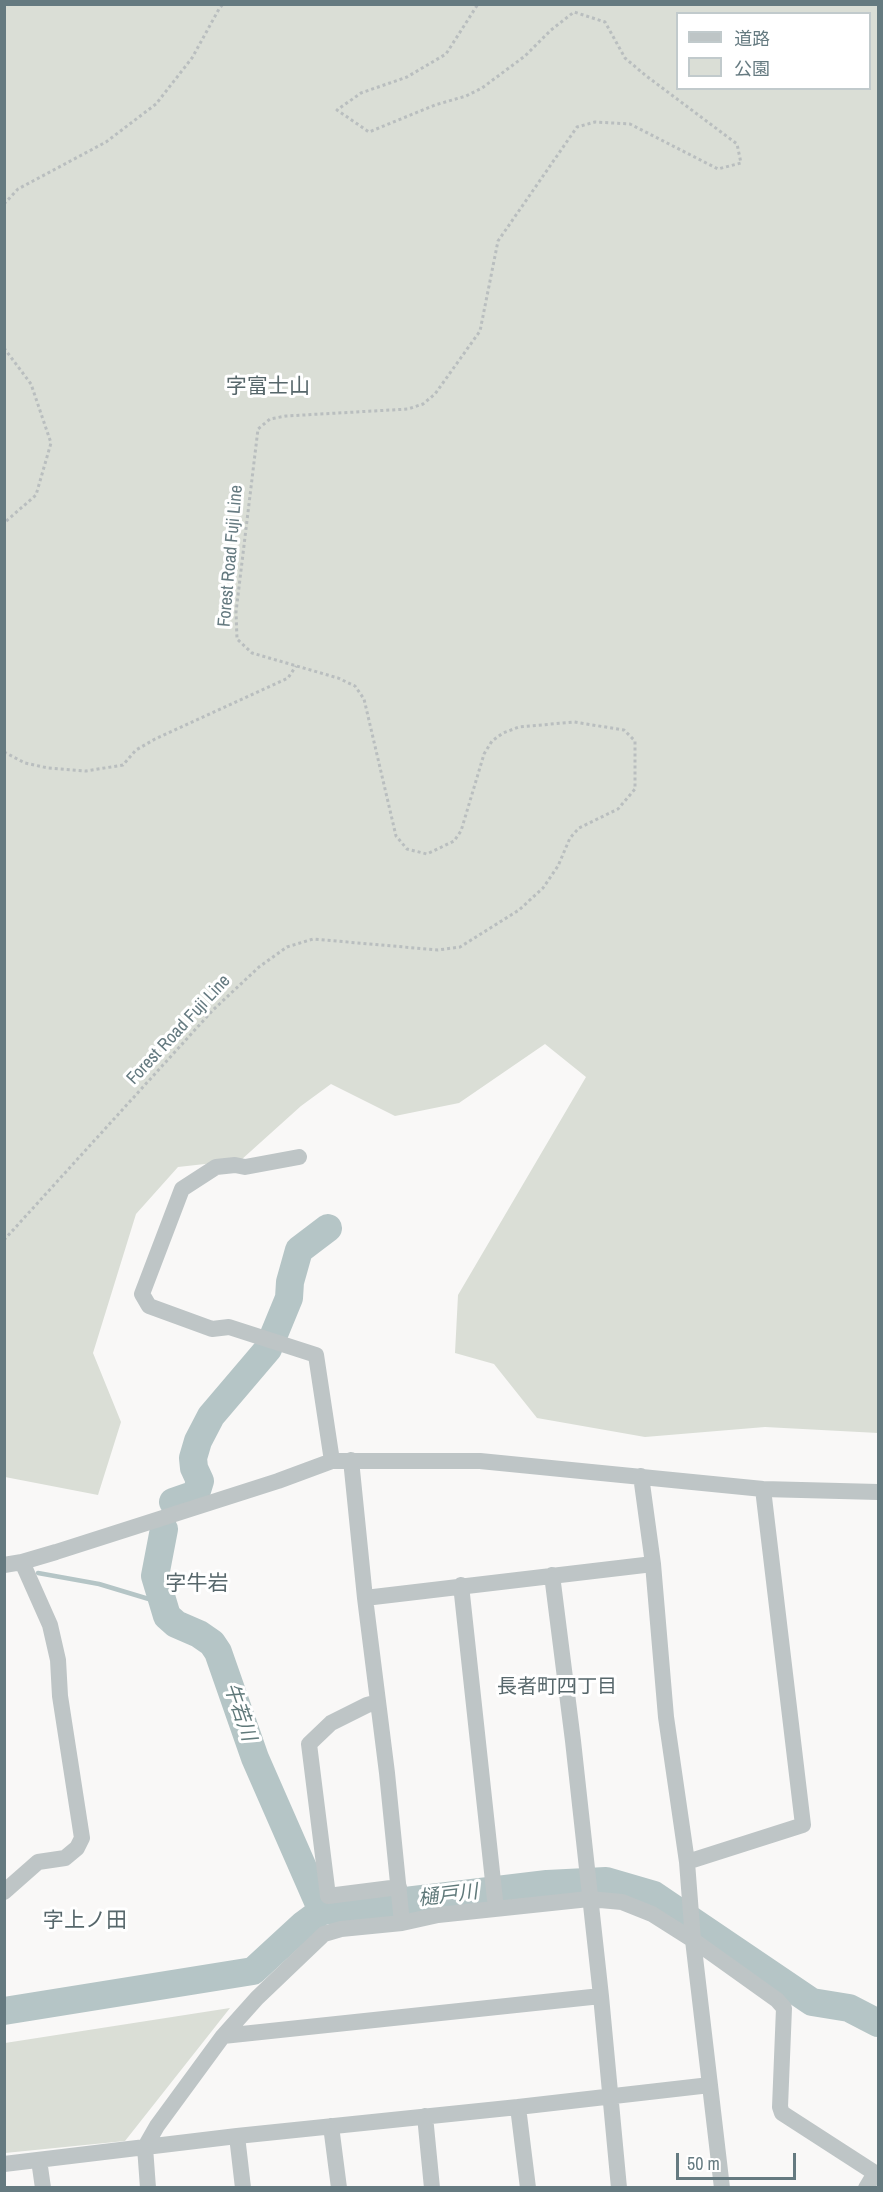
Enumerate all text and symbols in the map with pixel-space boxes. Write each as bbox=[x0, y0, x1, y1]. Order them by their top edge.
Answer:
legend bbox=[676, 12, 871, 90]
text: 道路 bbox=[734, 26, 770, 51]
text: 公園 bbox=[734, 56, 770, 81]
district label: 字富士山 bbox=[226, 374, 310, 400]
street label: Forest Road Fuji Line bbox=[214, 484, 248, 628]
street label: Forest Road Fuji Line bbox=[123, 971, 235, 1089]
district label: 字牛岩 bbox=[166, 1571, 228, 1597]
district label: 長者町四丁目 bbox=[497, 1676, 617, 1700]
water label: 牛若川 bbox=[218, 1680, 260, 1744]
water label: 樋戸川 bbox=[417, 1880, 479, 1912]
district label: 字上ノ田 bbox=[43, 1908, 127, 1934]
scale bar bbox=[679, 2141, 799, 2179]
text: 50 m bbox=[687, 2151, 720, 2176]

